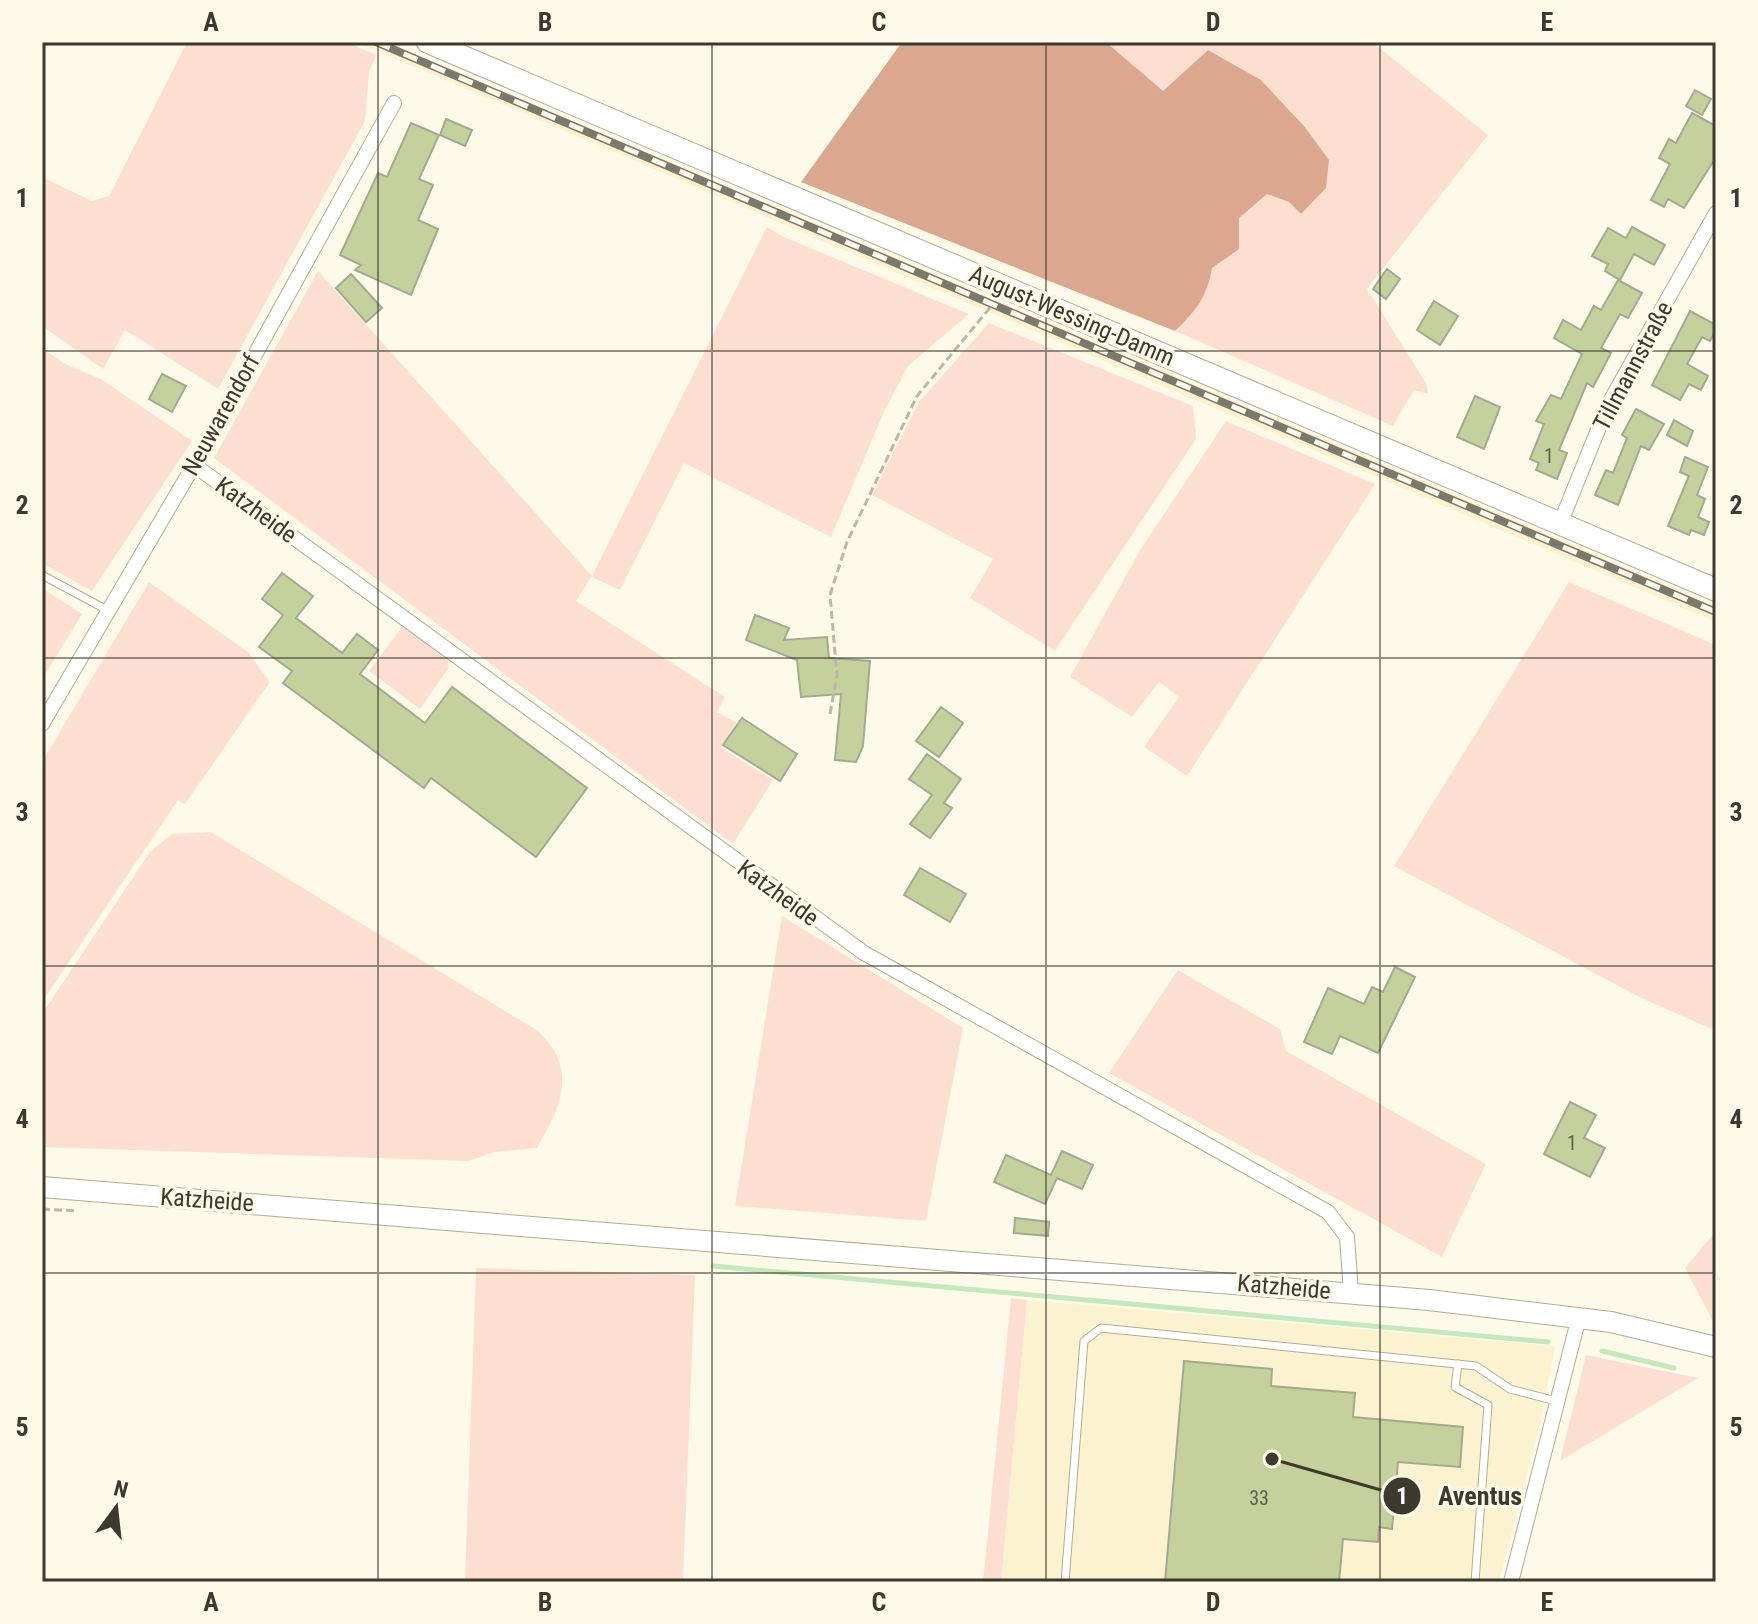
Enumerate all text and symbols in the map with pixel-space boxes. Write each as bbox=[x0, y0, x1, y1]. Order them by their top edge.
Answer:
text: A bbox=[203, 7, 219, 37]
text: B bbox=[538, 7, 552, 37]
text: C bbox=[872, 7, 887, 37]
text: D bbox=[1206, 7, 1220, 37]
text: E bbox=[1541, 7, 1554, 37]
text: 1 bbox=[15, 183, 29, 213]
text: 1 bbox=[1729, 183, 1743, 213]
street label: August-Wessing-Damm bbox=[965, 260, 1179, 372]
street label: Tillmannstraße bbox=[1587, 297, 1679, 435]
street label: Neuwarendorf bbox=[176, 349, 266, 480]
house number: 1 bbox=[1544, 444, 1554, 468]
street label: Katzheide bbox=[210, 471, 302, 549]
text: 2 bbox=[15, 490, 29, 520]
text: 2 bbox=[1729, 490, 1743, 520]
text: 3 bbox=[15, 797, 29, 827]
text: 3 bbox=[1729, 797, 1743, 827]
street label: Katzheide bbox=[732, 854, 824, 932]
text: 4 bbox=[15, 1104, 29, 1134]
text: 4 bbox=[1729, 1104, 1743, 1134]
house number: 1 bbox=[1567, 1131, 1577, 1155]
street label: Katzheide bbox=[159, 1183, 255, 1217]
street label: Katzheide bbox=[1236, 1269, 1332, 1305]
text: 5 bbox=[15, 1412, 29, 1442]
text: 5 bbox=[1729, 1412, 1743, 1442]
north arrow bbox=[76, 1468, 156, 1548]
callout: Aventus bbox=[1382, 1471, 1538, 1521]
text: N bbox=[111, 1475, 131, 1503]
text: Aventus bbox=[1438, 1481, 1522, 1511]
text: 1 bbox=[1396, 1482, 1408, 1510]
house number: 33 bbox=[1249, 1486, 1269, 1510]
text: A bbox=[203, 1587, 219, 1617]
text: B bbox=[538, 1587, 552, 1617]
text: C bbox=[872, 1587, 887, 1617]
text: D bbox=[1206, 1587, 1220, 1617]
text: E bbox=[1541, 1587, 1554, 1617]

